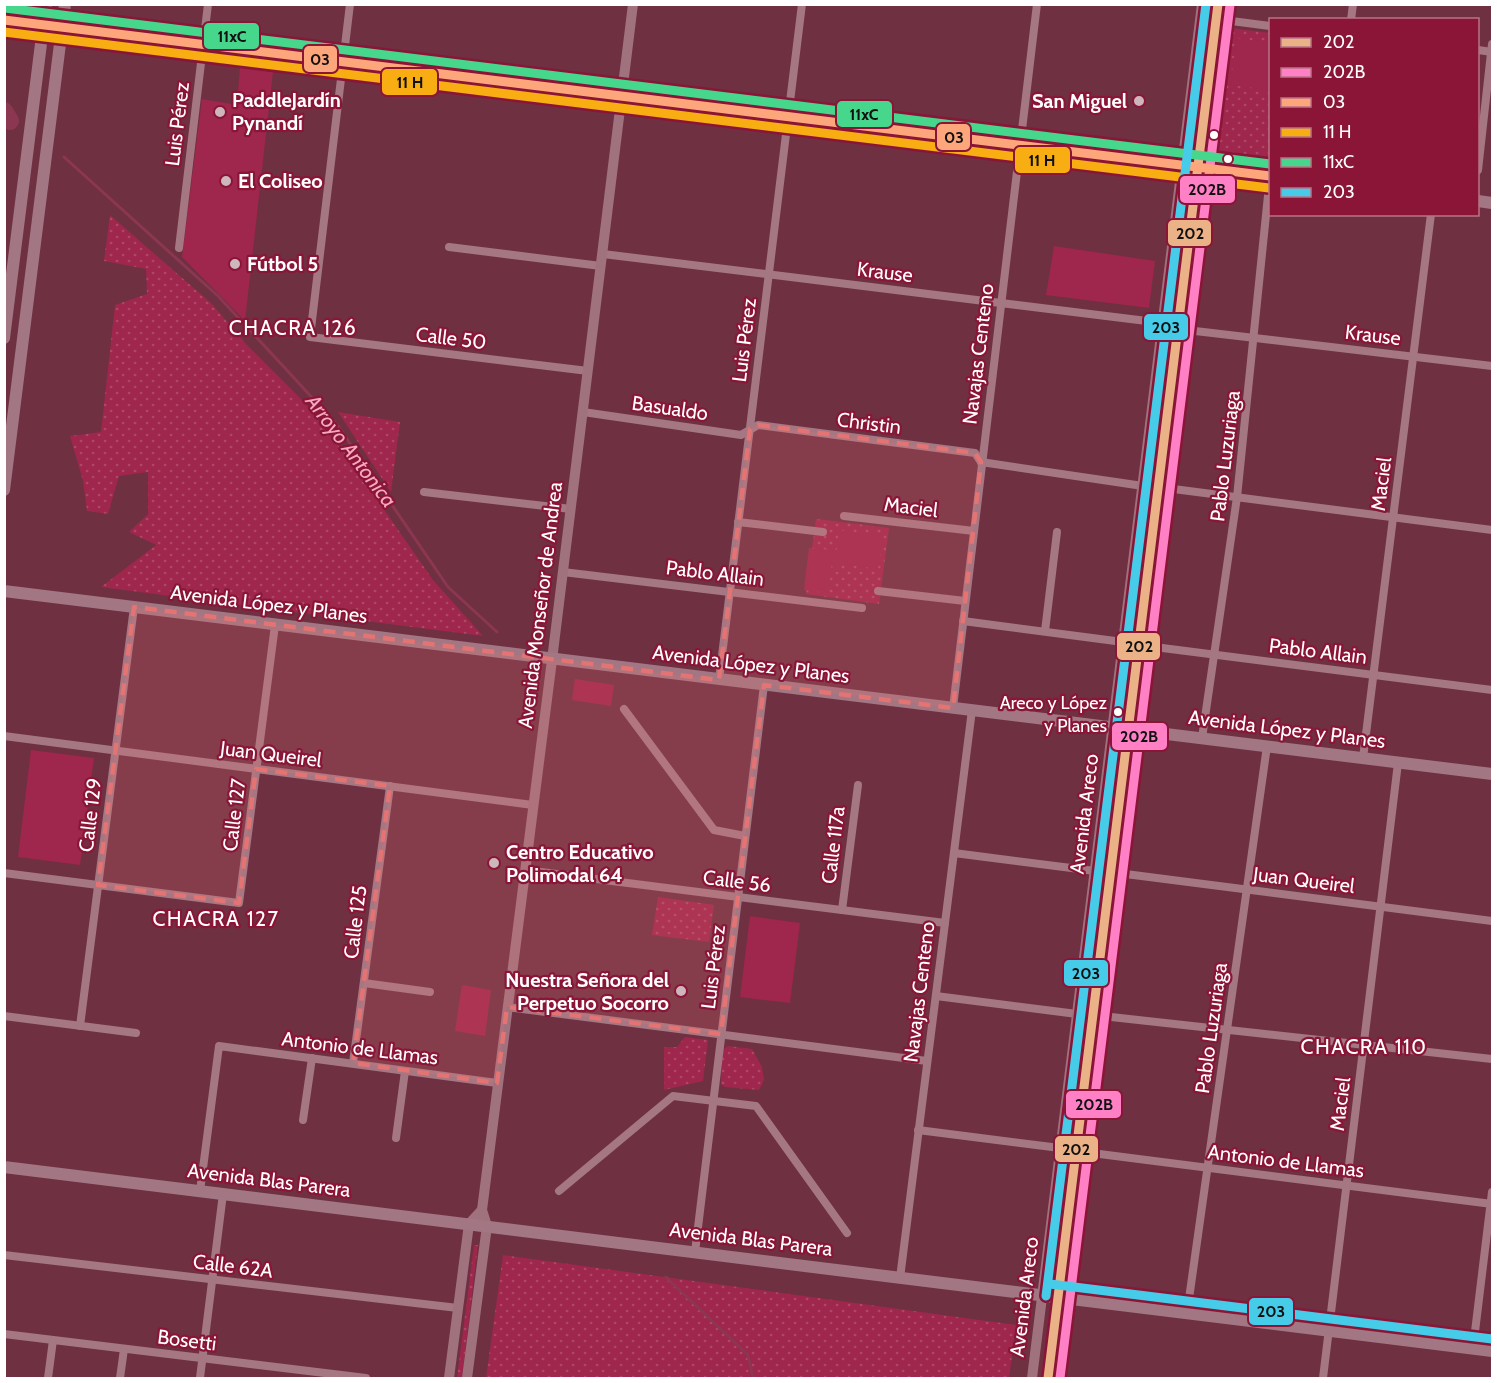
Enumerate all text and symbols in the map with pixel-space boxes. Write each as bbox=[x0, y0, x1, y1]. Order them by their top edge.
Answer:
legend bbox=[1269, 18, 1479, 216]
line badge: 11xC bbox=[203, 22, 260, 50]
text: 11xC bbox=[217, 27, 247, 46]
text: 202 bbox=[1323, 31, 1354, 53]
line badge: 03 bbox=[303, 45, 338, 73]
text: 03 bbox=[310, 50, 330, 69]
text: 202B bbox=[1323, 61, 1365, 83]
line badge: 11 H bbox=[381, 68, 438, 96]
text: 11 H bbox=[396, 73, 424, 92]
street label: Luis Pérez bbox=[160, 81, 194, 167]
place label: PaddleJardín Pynandí bbox=[232, 88, 341, 135]
place label: San Miguel bbox=[1032, 89, 1127, 113]
text: 03 bbox=[1323, 91, 1345, 113]
marker: San Miguel bbox=[1132, 94, 1146, 108]
line badge: 11xC bbox=[836, 100, 893, 128]
marker: PaddleJardín Pynandí bbox=[213, 105, 227, 119]
text: 11xC bbox=[849, 105, 879, 124]
text: 11 H bbox=[1323, 121, 1352, 143]
line badge: 03 bbox=[936, 123, 971, 151]
text: 03 bbox=[944, 128, 964, 147]
unlabelled marker bbox=[1208, 129, 1220, 141]
line badge: 11 H bbox=[1014, 146, 1071, 174]
text: 11 H bbox=[1028, 151, 1056, 170]
text: 11xC bbox=[1323, 151, 1354, 173]
unlabelled marker bbox=[1222, 153, 1234, 165]
place label: El Coliseo bbox=[238, 169, 323, 193]
marker: El Coliseo bbox=[219, 174, 233, 188]
line badge: 202B bbox=[1179, 175, 1236, 204]
text: 202B bbox=[1188, 180, 1226, 199]
text: 203 bbox=[1323, 181, 1355, 203]
line badge: 202 bbox=[1167, 219, 1212, 247]
text: 202 bbox=[1176, 224, 1204, 243]
place label: Fútbol 5 bbox=[247, 252, 318, 276]
marker: Fútbol 5 bbox=[228, 257, 242, 271]
street label: Krause bbox=[856, 257, 914, 287]
street label: Navajas Centeno bbox=[957, 282, 999, 426]
street label: Luis Pérez bbox=[727, 297, 761, 383]
line badge: 203 bbox=[1143, 313, 1189, 341]
district label: CHACRA 126 bbox=[229, 315, 357, 340]
text: 203 bbox=[1152, 318, 1180, 337]
street label: Krause bbox=[1344, 320, 1402, 350]
street label: Calle 50 bbox=[414, 322, 488, 354]
water label: Arroyo Antonica bbox=[300, 388, 402, 512]
street label: Pablo Luzuriaga bbox=[1205, 389, 1245, 523]
street label: Basualdo bbox=[630, 391, 710, 425]
street label: Christin bbox=[836, 407, 902, 439]
street label: Maciel bbox=[1366, 455, 1396, 512]
street label: Avenida Monseñor de Andrea bbox=[513, 480, 567, 730]
street label: Maciel bbox=[883, 492, 940, 522]
street label: Pablo Allain bbox=[665, 555, 765, 591]
street label: Avenida López y Planes bbox=[169, 580, 369, 628]
line badge: 202 bbox=[1116, 632, 1161, 661]
street label: Pablo Allain bbox=[1268, 633, 1368, 669]
text: 202 bbox=[1125, 637, 1153, 656]
street label: Avenida López y Planes bbox=[651, 640, 851, 688]
place label: Areco y López y Planes bbox=[1000, 692, 1108, 737]
street label: Avenida López y Planes bbox=[1187, 705, 1387, 753]
marker: Areco y López y Planes bbox=[1112, 706, 1124, 718]
line badge: 202B bbox=[1111, 722, 1168, 751]
text: 202B bbox=[1120, 727, 1158, 746]
street label: Juan Queirel bbox=[218, 736, 323, 772]
street label: Avenida Areco bbox=[1065, 753, 1103, 875]
street label: Calle 129 bbox=[74, 777, 106, 853]
street label: Calle 127 bbox=[218, 777, 250, 853]
street label: Calle 117a bbox=[816, 804, 850, 885]
place label: Centro Educativo Polimodal 64 bbox=[506, 840, 654, 887]
marker: Centro Educativo Polimodal 64 bbox=[487, 856, 501, 870]
street label: Juan Queirel bbox=[1251, 862, 1356, 898]
street label: Calle 56 bbox=[702, 865, 772, 897]
street label: Calle 125 bbox=[339, 884, 371, 960]
district label: CHACRA 127 bbox=[152, 906, 280, 931]
street label: Navajas Centeno bbox=[898, 920, 940, 1064]
street label: Luis Pérez bbox=[696, 924, 730, 1010]
line badge: 203 bbox=[1063, 959, 1109, 987]
street label: Pablo Luzuriaga bbox=[1190, 961, 1232, 1095]
text: 203 bbox=[1072, 964, 1100, 983]
place label: Nuestra Señora del Perpetuo Socorro bbox=[505, 968, 669, 1015]
marker: Nuestra Señora del Perpetuo Socorro bbox=[674, 984, 688, 998]
street label: Antonio de Llamas bbox=[280, 1026, 440, 1070]
district label: CHACRA 110 bbox=[1300, 1034, 1428, 1059]
street label: Maciel bbox=[1325, 1075, 1355, 1132]
line badge: 202B bbox=[1065, 1090, 1122, 1119]
text: 202B bbox=[1075, 1095, 1113, 1114]
line badge: 202 bbox=[1054, 1135, 1099, 1163]
street label: Antonio de Llamas bbox=[1206, 1139, 1366, 1183]
text: 202 bbox=[1062, 1140, 1090, 1159]
street label: Avenida Blas Parera bbox=[186, 1158, 352, 1202]
street label: Avenida Blas Parera bbox=[668, 1217, 834, 1261]
street label: Avenida Areco bbox=[1005, 1236, 1043, 1358]
street label: Calle 62A bbox=[192, 1249, 275, 1283]
line badge: 203 bbox=[1248, 1297, 1294, 1326]
text: 203 bbox=[1257, 1302, 1285, 1321]
street label: Bosetti bbox=[156, 1324, 218, 1356]

